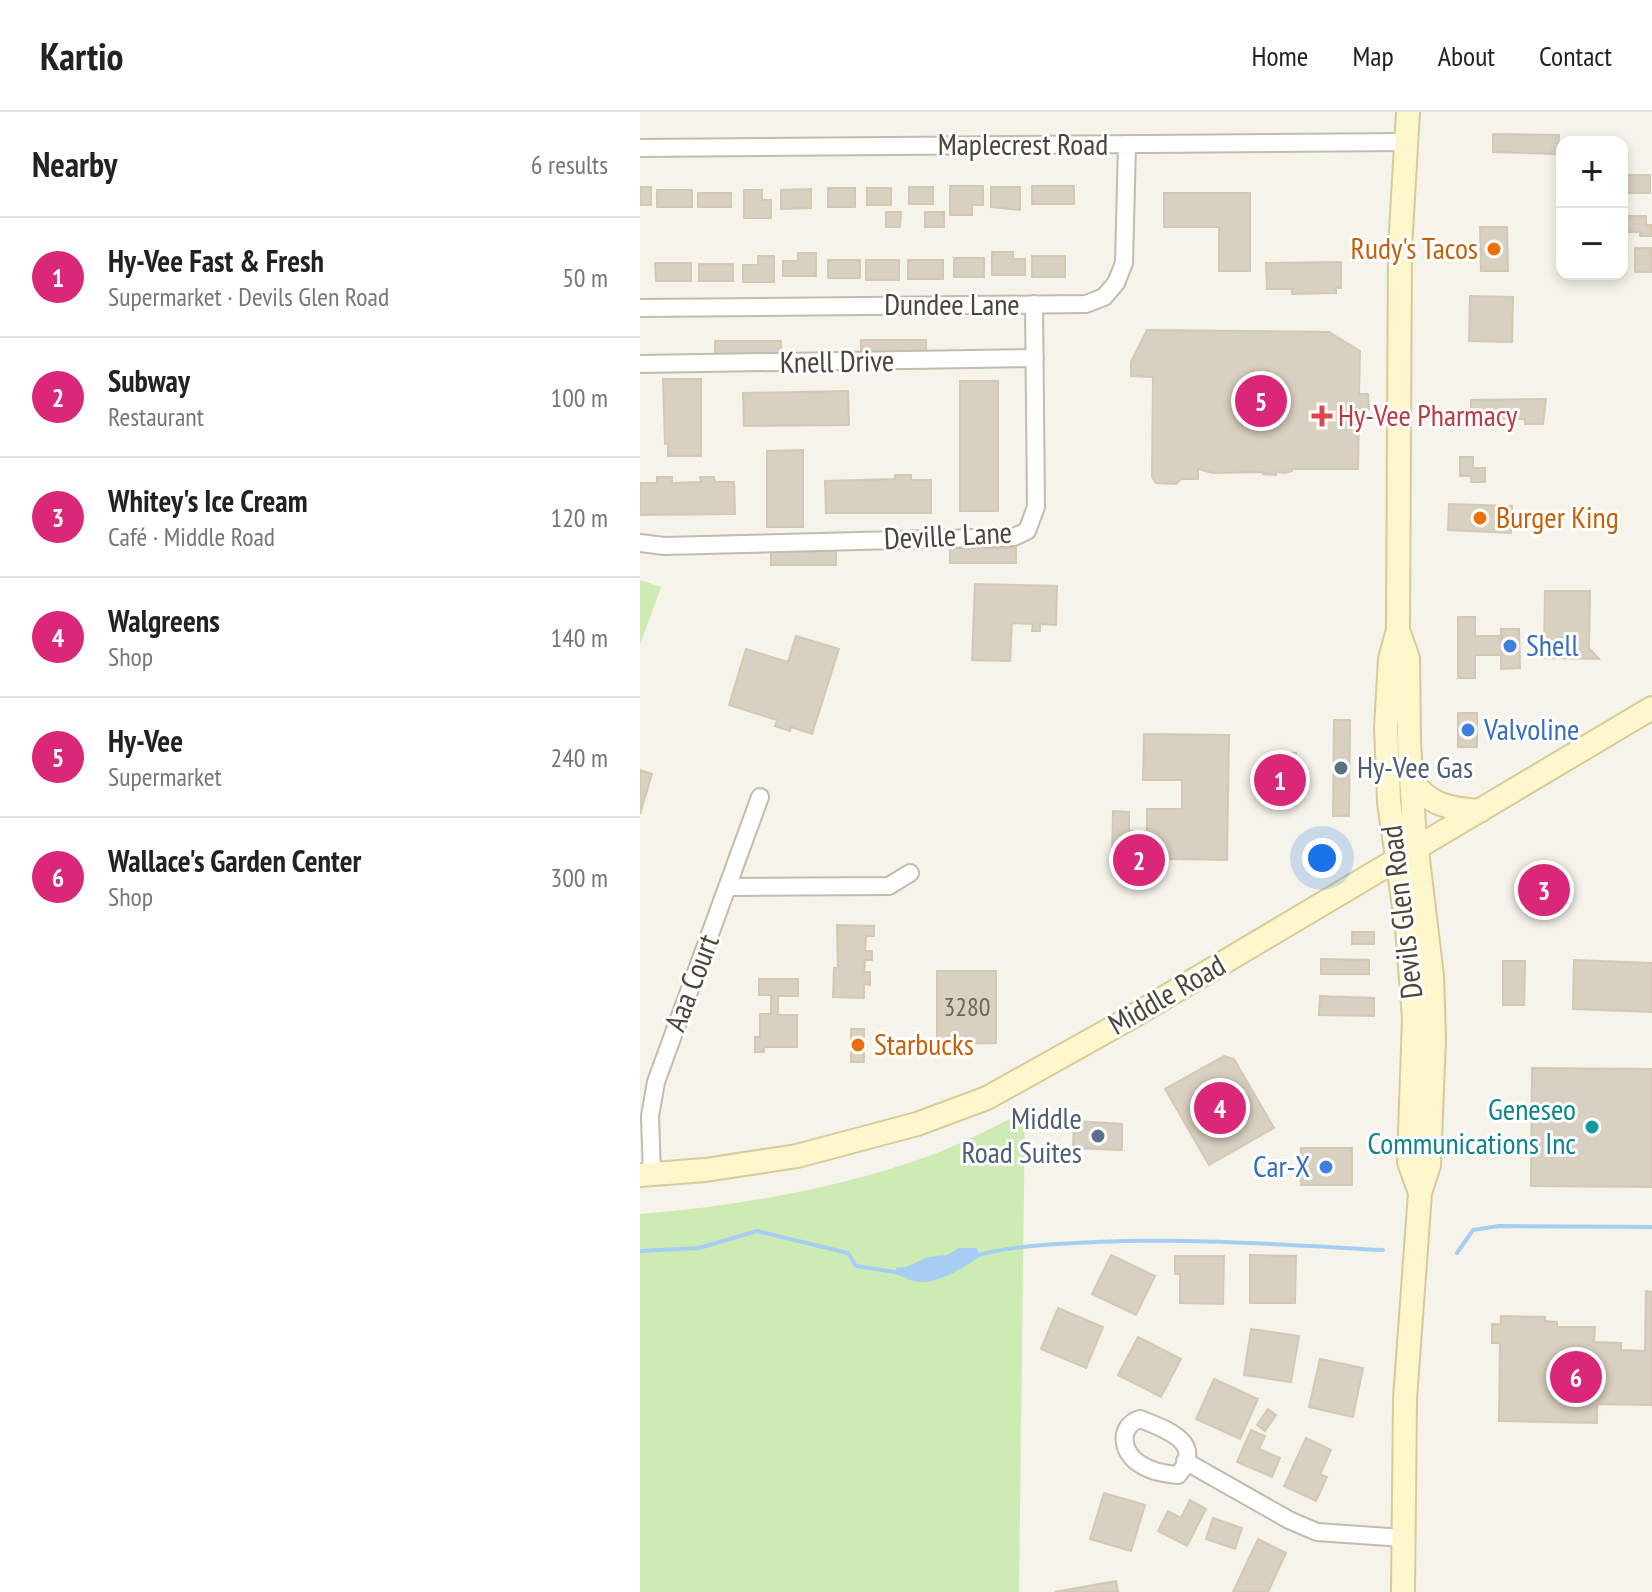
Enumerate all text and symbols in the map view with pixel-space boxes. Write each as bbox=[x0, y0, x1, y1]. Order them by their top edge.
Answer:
text: Kartio bbox=[40, 31, 124, 80]
text: Home bbox=[1252, 37, 1308, 74]
text: Map bbox=[1352, 37, 1394, 74]
text: About bbox=[1438, 37, 1495, 74]
text: Contact bbox=[1539, 37, 1612, 74]
street label: Maplecrest Road bbox=[938, 124, 1108, 163]
map controls bbox=[1556, 136, 1628, 280]
button: + bbox=[1556, 136, 1628, 208]
text: Nearby bbox=[32, 142, 117, 186]
text: 6 results bbox=[531, 148, 608, 181]
button: − bbox=[1556, 208, 1628, 280]
place label: Rudy's Tacos bbox=[1351, 228, 1478, 267]
marker: Rudy's Tacos bbox=[1485, 240, 1503, 258]
text: Hy-Vee Fast & Fresh bbox=[108, 241, 324, 280]
text: 1 bbox=[52, 261, 64, 294]
text: 50 m bbox=[562, 261, 608, 294]
text: Supermarket · Devils Glen Road bbox=[108, 280, 389, 313]
street label: Dundee Lane bbox=[884, 284, 1020, 323]
street label: Knell Drive bbox=[779, 340, 895, 381]
text: Subway bbox=[108, 361, 190, 400]
pin: 5 bbox=[1235, 371, 1287, 431]
text: 2 bbox=[52, 381, 64, 414]
text: 100 m bbox=[550, 381, 608, 414]
place label: Hy-Vee Pharmacy bbox=[1338, 395, 1518, 434]
text: Restaurant bbox=[108, 400, 204, 433]
marker: Hy-Vee Pharmacy bbox=[1313, 407, 1331, 425]
text: Whitey's Ice Cream bbox=[108, 481, 308, 520]
place label: Burger King bbox=[1496, 497, 1619, 536]
text: 3 bbox=[52, 501, 64, 534]
text: 120 m bbox=[550, 501, 608, 534]
marker: Burger King bbox=[1471, 509, 1489, 527]
street label: Deville Lane bbox=[883, 512, 1013, 557]
text: Café · Middle Road bbox=[108, 520, 275, 553]
text: Walgreens bbox=[108, 601, 220, 640]
text: 4 bbox=[52, 621, 64, 654]
text: 140 m bbox=[550, 621, 608, 654]
place label: Shell bbox=[1526, 625, 1578, 664]
marker: Shell bbox=[1501, 637, 1519, 655]
text: Shop bbox=[108, 640, 153, 673]
place label: Valvoline bbox=[1483, 709, 1579, 748]
text: Hy-Vee bbox=[108, 721, 183, 760]
marker: Valvoline bbox=[1459, 721, 1477, 739]
text: 5 bbox=[52, 741, 64, 774]
text: 240 m bbox=[550, 741, 608, 774]
place label: Hy-Vee Gas bbox=[1357, 747, 1473, 786]
pin: 1 bbox=[1254, 750, 1306, 810]
marker: Hy-Vee Gas bbox=[1332, 759, 1350, 777]
text: Supermarket bbox=[108, 760, 222, 793]
street label: Devils Glen Road bbox=[1371, 823, 1430, 1001]
pin: 2 bbox=[1113, 830, 1165, 890]
your location bbox=[1302, 838, 1342, 878]
text: Wallace's Garden Center bbox=[108, 841, 361, 880]
pin: 3 bbox=[1518, 860, 1570, 920]
text: 6 bbox=[52, 861, 64, 894]
text: 300 m bbox=[550, 861, 608, 894]
text: Shop bbox=[108, 880, 153, 913]
street label: Aaa Court bbox=[654, 928, 727, 1036]
street label: Middle Road bbox=[1101, 945, 1232, 1043]
house number: 3280 bbox=[944, 990, 990, 1023]
place label: Starbucks bbox=[874, 1024, 974, 1063]
marker: Starbucks bbox=[849, 1036, 867, 1054]
pin: 4 bbox=[1194, 1078, 1246, 1138]
place label: Geneseo Communications Inc bbox=[1367, 1089, 1576, 1162]
place label: Middle Road Suites bbox=[962, 1098, 1082, 1171]
marker: Geneseo Communications Inc bbox=[1583, 1118, 1601, 1136]
marker: Middle Road Suites bbox=[1089, 1127, 1107, 1145]
place label: Car-X bbox=[1253, 1146, 1310, 1185]
marker: Car-X bbox=[1317, 1158, 1335, 1176]
pin: 6 bbox=[1550, 1347, 1602, 1407]

